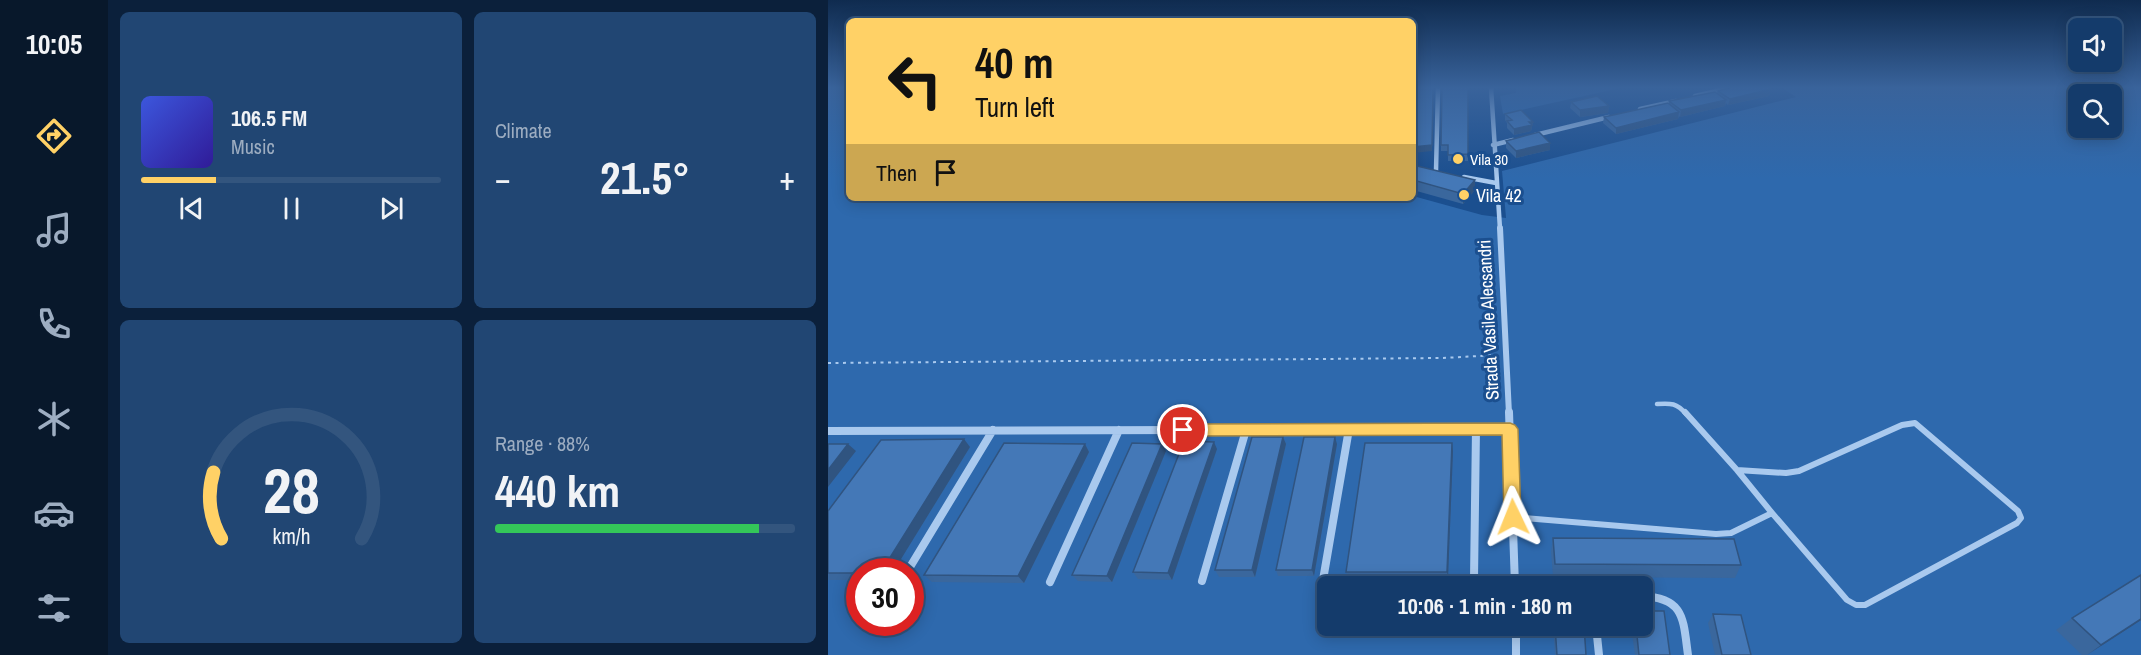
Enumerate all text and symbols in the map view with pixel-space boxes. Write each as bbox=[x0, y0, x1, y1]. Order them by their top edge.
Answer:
map controls bbox=[2068, 18, 2122, 138]
button: sound bbox=[2068, 18, 2122, 72]
text: 10:05 bbox=[26, 26, 82, 62]
text: 40 m bbox=[975, 35, 1054, 91]
icon: left bbox=[876, 42, 954, 120]
button: search bbox=[2068, 84, 2122, 138]
text: Turn left bbox=[975, 89, 1054, 125]
text: 106.5 FM bbox=[231, 103, 307, 133]
icon: directions bbox=[33, 115, 75, 157]
text: Climate bbox=[495, 117, 552, 144]
text: Music bbox=[231, 133, 275, 160]
text: 21.5° bbox=[600, 147, 690, 208]
place label: Vila 30 bbox=[1470, 149, 1508, 170]
marker: Vila 30 bbox=[1451, 152, 1465, 166]
text: − bbox=[495, 156, 511, 200]
text: + bbox=[779, 156, 795, 200]
icon: arrive bbox=[929, 156, 962, 189]
text: Then bbox=[876, 158, 917, 188]
place label: Vila 42 bbox=[1476, 183, 1522, 208]
marker: Vila 42 bbox=[1457, 188, 1471, 202]
icon: previous bbox=[175, 192, 208, 225]
icon: pause bbox=[275, 192, 308, 225]
icon: next bbox=[375, 192, 408, 225]
icon: music bbox=[33, 209, 75, 251]
street label: Strada Vasile Alecsandri bbox=[1471, 239, 1505, 401]
icon: phone bbox=[33, 303, 75, 345]
icon: climate bbox=[33, 398, 75, 440]
pin bbox=[1157, 404, 1208, 455]
icon: arrive bbox=[1166, 413, 1199, 446]
text: Range · 88% bbox=[495, 430, 590, 457]
text: 28 bbox=[263, 448, 319, 532]
text: 440 km bbox=[495, 460, 620, 521]
position arrow bbox=[1481, 485, 1545, 549]
icon: car bbox=[33, 492, 75, 534]
text: km/h bbox=[272, 522, 310, 551]
speed limit sign: 30 bbox=[846, 558, 924, 636]
icon: filters bbox=[33, 587, 75, 629]
text: 10:06 · 1 min · 180 m bbox=[1398, 591, 1572, 621]

